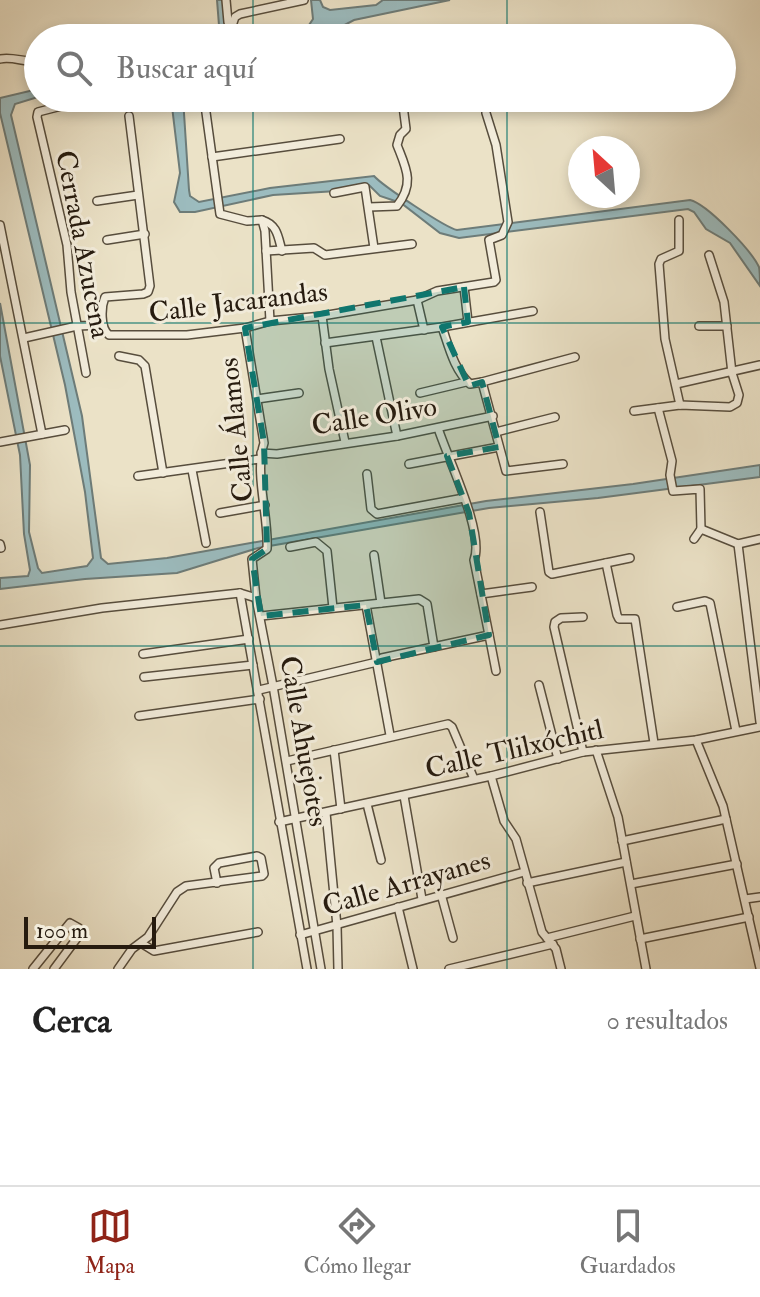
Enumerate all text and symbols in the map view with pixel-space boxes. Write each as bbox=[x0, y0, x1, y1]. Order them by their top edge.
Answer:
search box bbox=[24, 24, 736, 112]
icon: search bbox=[52, 46, 96, 90]
text: Buscar aquí bbox=[116, 50, 255, 87]
north arrow bbox=[568, 136, 640, 208]
street label: Cerrada Azucena bbox=[47, 147, 118, 342]
street label: Calle Jacarandas bbox=[147, 274, 330, 331]
street label: Calle Álamos bbox=[212, 356, 261, 504]
street label: Calle Olivo bbox=[309, 389, 439, 444]
street label: Calle Ahuejotes bbox=[271, 653, 336, 829]
street label: Calle Tlilxóchitl bbox=[422, 712, 607, 787]
street label: Calle Arrayanes bbox=[318, 843, 494, 924]
scale bar bbox=[24, 913, 156, 949]
text: 100 m bbox=[36, 917, 88, 945]
text: Cerca bbox=[32, 1000, 111, 1043]
text: 0 resultados bbox=[607, 1005, 728, 1037]
tab: Mapa bbox=[84, 1204, 135, 1280]
tab: Cómo llegar bbox=[304, 1204, 411, 1280]
tab: Guardados bbox=[580, 1204, 676, 1280]

